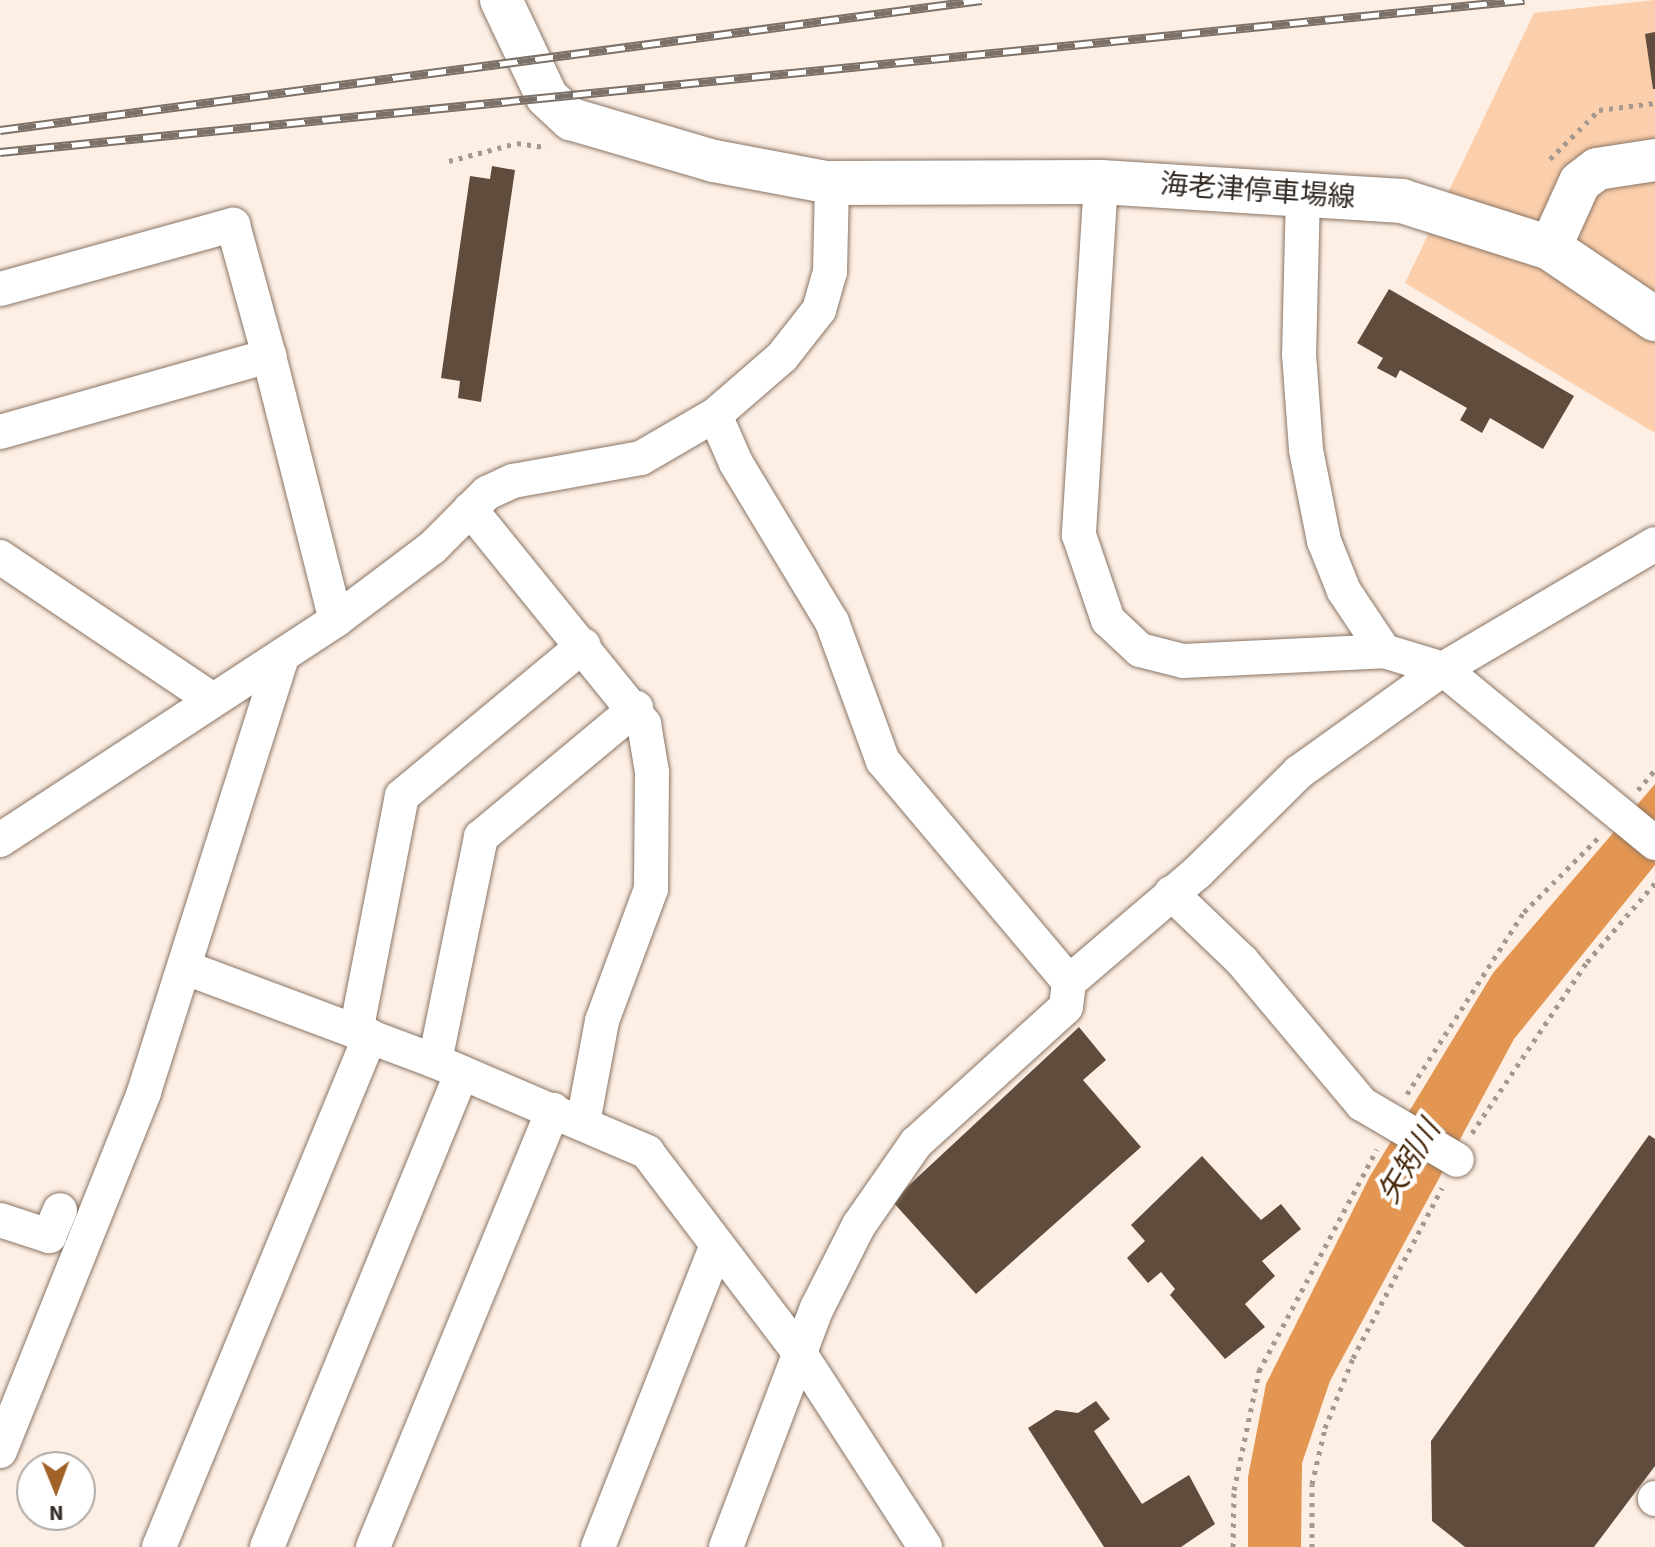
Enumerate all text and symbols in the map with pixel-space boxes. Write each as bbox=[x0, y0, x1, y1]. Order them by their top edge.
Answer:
street label: 海老津停車場線 bbox=[1159, 167, 1357, 215]
water label: 矢矧川 bbox=[1371, 1114, 1449, 1210]
north arrow bbox=[16, 1451, 96, 1531]
text: N bbox=[49, 1497, 64, 1529]

